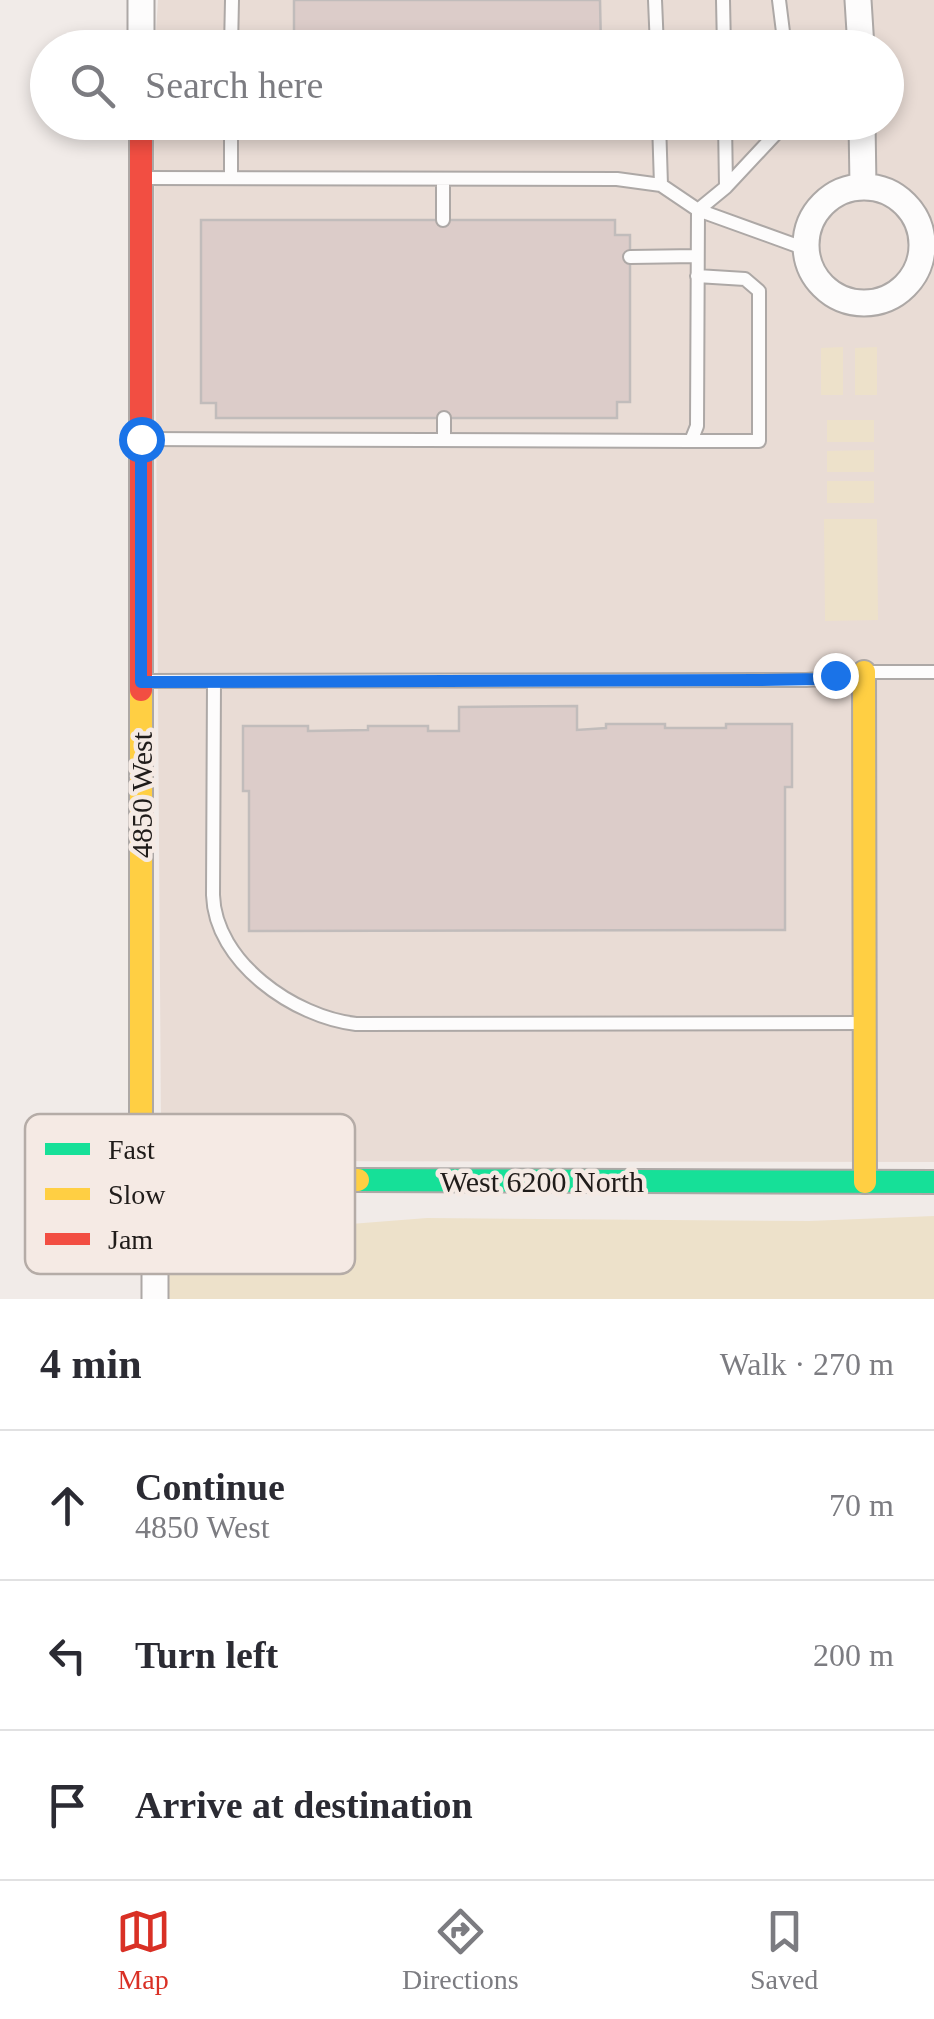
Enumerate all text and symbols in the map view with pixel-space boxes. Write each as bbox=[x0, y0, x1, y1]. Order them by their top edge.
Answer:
search box bbox=[30, 30, 904, 140]
icon: search bbox=[65, 58, 120, 113]
text: Search here bbox=[145, 64, 323, 106]
route start bbox=[119, 417, 165, 463]
route end bbox=[813, 653, 859, 699]
street label: 4850 West bbox=[125, 731, 158, 858]
legend bbox=[25, 1114, 355, 1274]
text: Fast bbox=[108, 1134, 155, 1165]
street label: West 6200 North bbox=[440, 1165, 644, 1198]
text: Slow bbox=[108, 1179, 166, 1210]
text: Jam bbox=[108, 1224, 153, 1255]
text: 4 min bbox=[40, 1341, 142, 1387]
text: Walk · 270 m bbox=[720, 1346, 894, 1382]
text: Continue bbox=[135, 1466, 285, 1508]
icon: ahead bbox=[40, 1478, 95, 1533]
text: 70 m bbox=[829, 1487, 894, 1523]
text: 4850 West bbox=[135, 1509, 270, 1545]
icon: left bbox=[40, 1628, 95, 1683]
text: Turn left bbox=[135, 1634, 278, 1676]
text: 200 m bbox=[813, 1637, 894, 1673]
icon: arrive bbox=[40, 1778, 95, 1833]
text: Arrive at destination bbox=[135, 1784, 473, 1826]
tab: Map bbox=[116, 1904, 171, 1996]
tab: Directions bbox=[402, 1904, 519, 1996]
tab: Saved bbox=[750, 1904, 818, 1996]

